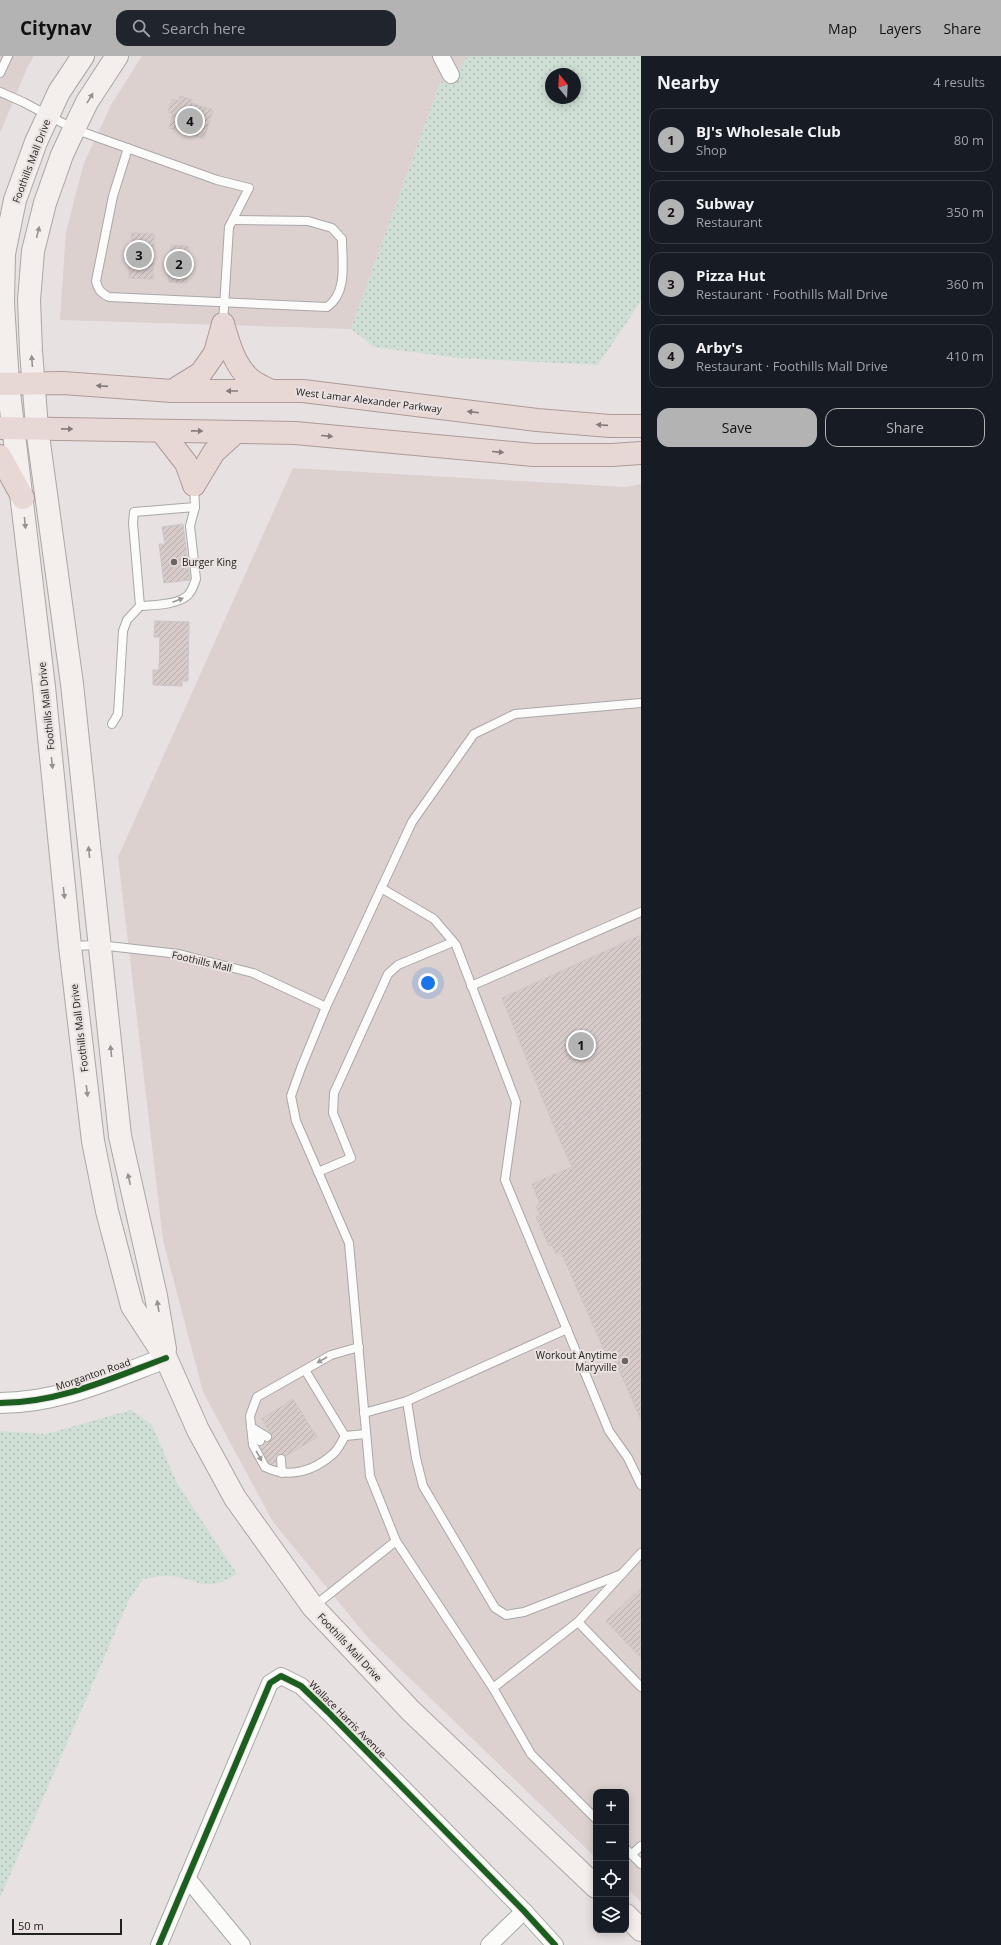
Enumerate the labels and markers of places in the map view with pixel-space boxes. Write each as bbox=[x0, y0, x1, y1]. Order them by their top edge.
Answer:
pin: 4 bbox=[177, 106, 203, 136]
pin: 3 bbox=[126, 240, 152, 270]
pin: 2 bbox=[166, 249, 192, 279]
place label: Burger King bbox=[182, 555, 237, 569]
marker: Burger King bbox=[169, 557, 179, 567]
pin: 1 bbox=[568, 1030, 594, 1060]
place label: Workout Anytime Maryville bbox=[536, 1348, 617, 1374]
marker: Workout Anytime Maryville bbox=[620, 1356, 630, 1366]

